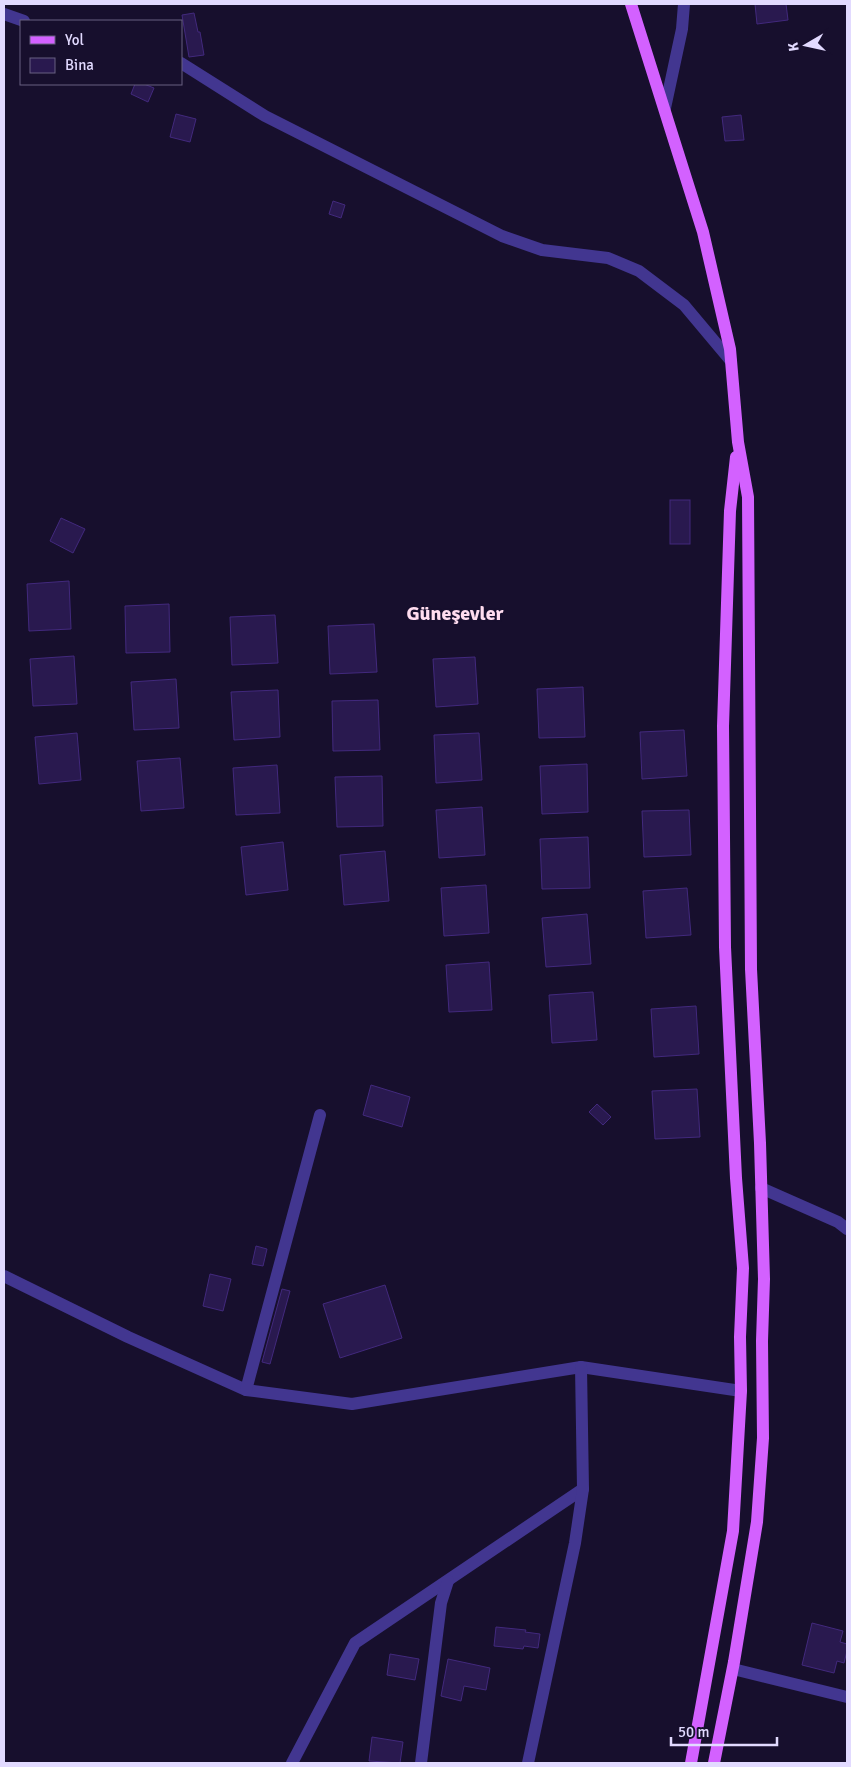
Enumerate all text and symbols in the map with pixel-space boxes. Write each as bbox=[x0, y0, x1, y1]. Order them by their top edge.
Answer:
legend bbox=[20, 20, 182, 85]
north arrow bbox=[781, 20, 831, 70]
text: Yol bbox=[65, 31, 84, 49]
text: K bbox=[785, 41, 803, 53]
text: Bina bbox=[65, 56, 94, 74]
district label: Güneşevler bbox=[406, 601, 504, 626]
scale bar bbox=[671, 1714, 777, 1746]
text: 50 m bbox=[678, 1723, 709, 1741]

